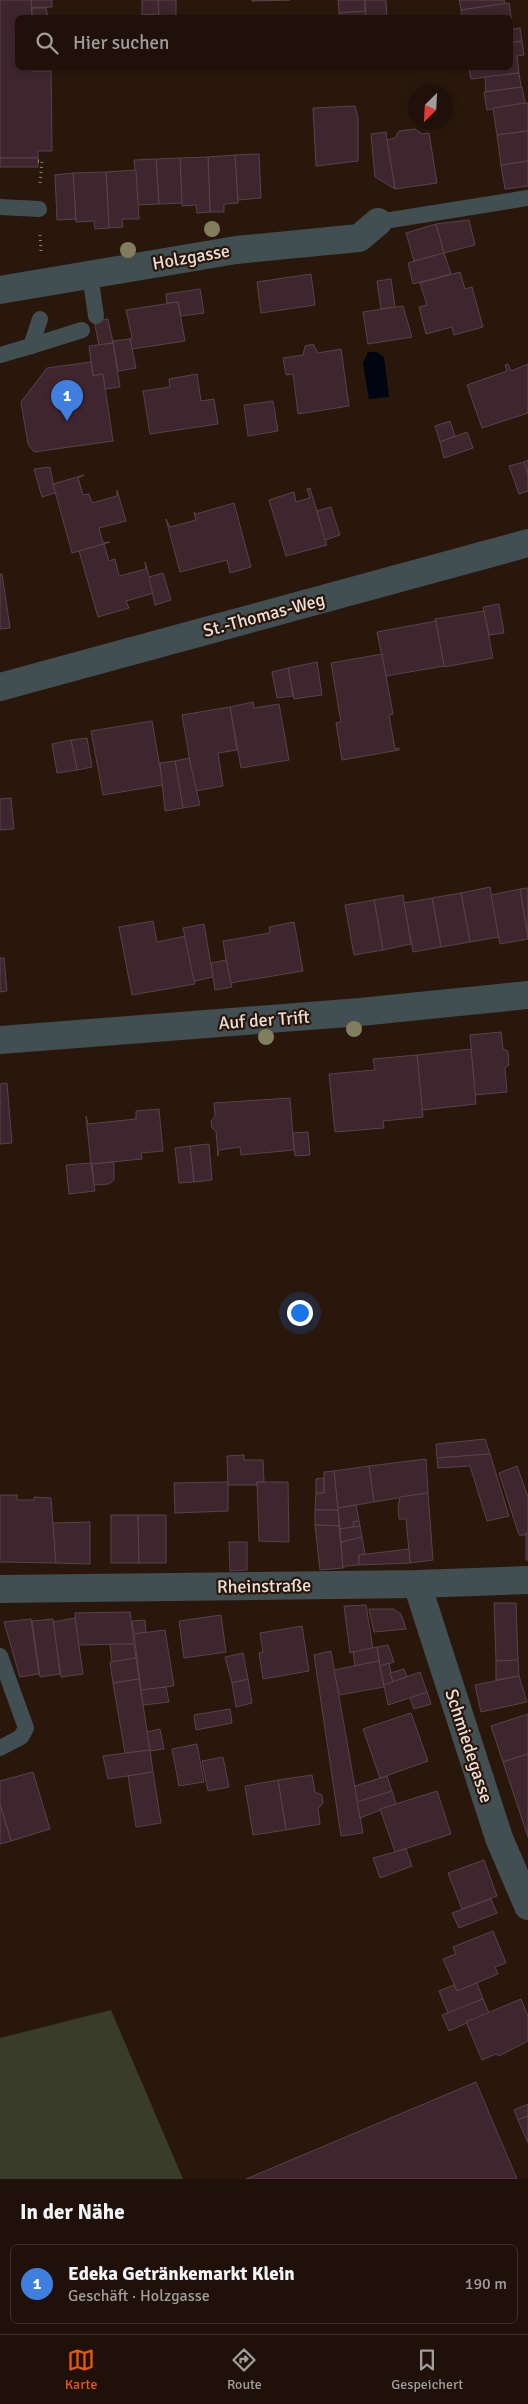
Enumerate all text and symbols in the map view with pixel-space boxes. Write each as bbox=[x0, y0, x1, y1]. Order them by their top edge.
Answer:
search box bbox=[15, 15, 513, 70]
icon: search bbox=[33, 29, 61, 57]
text: Hier suchen bbox=[73, 31, 169, 55]
north arrow bbox=[408, 85, 453, 130]
street label: Holzgasse bbox=[150, 239, 232, 275]
pin: 1 bbox=[51, 380, 83, 421]
street label: St.-Thomas-Weg bbox=[201, 588, 327, 642]
street label: Auf der Trift bbox=[218, 1006, 311, 1034]
your location bbox=[287, 1300, 313, 1326]
street label: Rheinstraße bbox=[217, 1574, 311, 1598]
street label: Schmiedegasse bbox=[440, 1686, 498, 1806]
text: In der Nähe bbox=[20, 2199, 125, 2225]
text: Edeka Getränkemarkt Klein bbox=[68, 2262, 295, 2286]
text: 1 bbox=[33, 2274, 41, 2294]
text: 190 m bbox=[465, 2274, 507, 2294]
text: Geschäft · Holzgasse bbox=[68, 2286, 210, 2306]
tab: Karte bbox=[65, 2346, 97, 2393]
tab: Route bbox=[227, 2346, 262, 2393]
tab: Gespeichert bbox=[391, 2346, 463, 2393]

